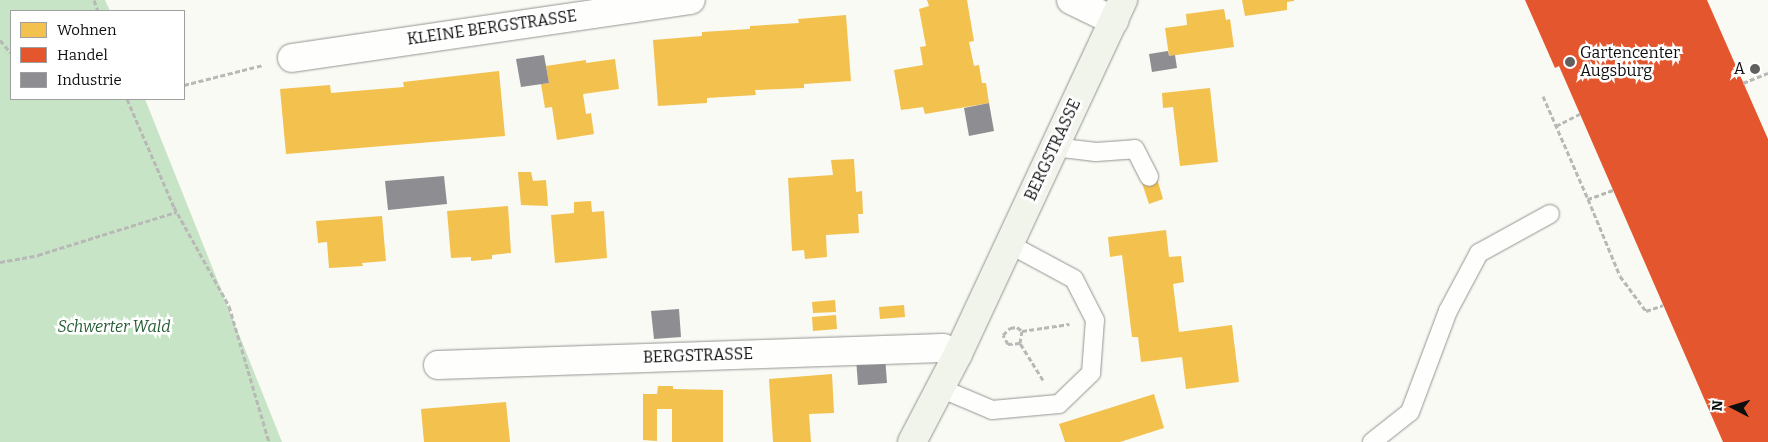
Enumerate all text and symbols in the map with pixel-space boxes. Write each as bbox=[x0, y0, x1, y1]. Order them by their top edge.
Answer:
street label: KLEINE BERGSTRASSE bbox=[406, 7, 578, 49]
legend bbox=[10, 10, 185, 100]
text: Wohnen bbox=[57, 21, 116, 39]
place label: Gartencenter Augsburg bbox=[1580, 43, 1680, 81]
text: Handel bbox=[57, 46, 108, 64]
marker: Gartencenter Augsburg bbox=[1564, 56, 1576, 68]
place label: A bbox=[1734, 59, 1745, 79]
marker: A bbox=[1749, 63, 1761, 75]
text: Industrie bbox=[57, 71, 122, 89]
street label: BERGSTRASSE bbox=[1021, 96, 1085, 204]
park label: Schwerter Wald bbox=[57, 317, 171, 337]
street label: BERGSTRASSE bbox=[643, 344, 753, 368]
north arrow bbox=[1708, 382, 1758, 432]
text: N bbox=[1709, 400, 1726, 412]

